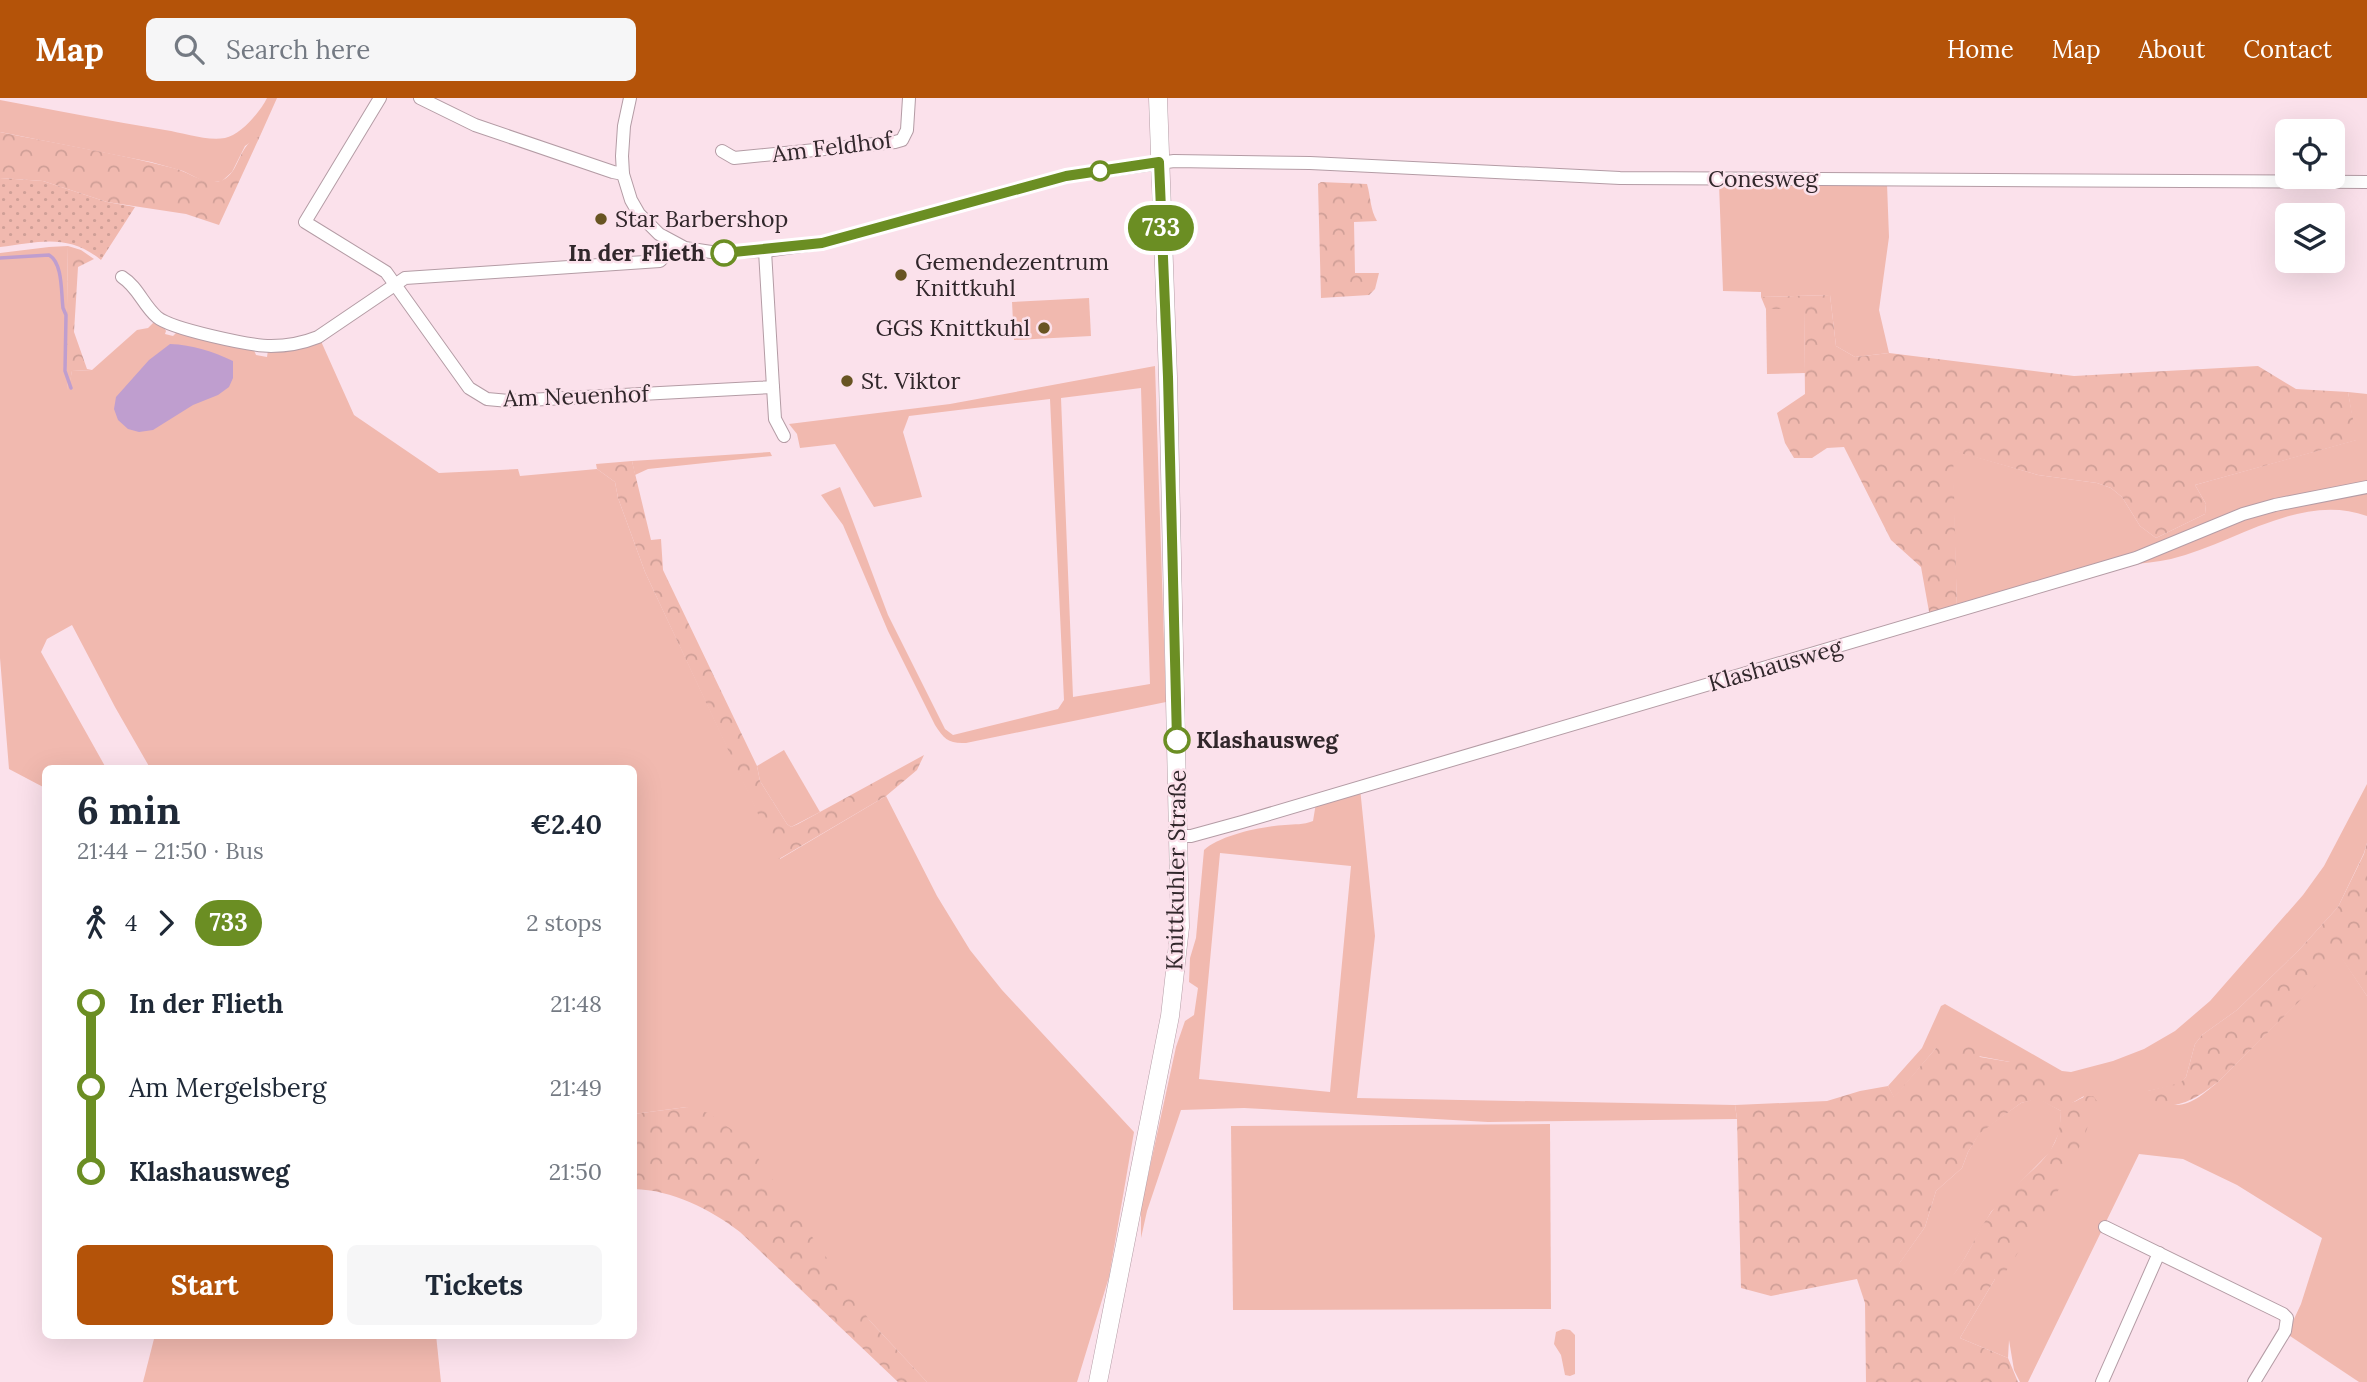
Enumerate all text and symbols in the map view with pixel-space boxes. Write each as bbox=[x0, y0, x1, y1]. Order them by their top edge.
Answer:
search box bbox=[146, 18, 636, 81]
text: Map bbox=[35, 28, 104, 70]
icon: search bbox=[170, 30, 208, 68]
text: Search here bbox=[226, 33, 370, 66]
text: Home bbox=[1947, 34, 2014, 65]
text: Map bbox=[2052, 34, 2101, 65]
text: About bbox=[2139, 34, 2205, 65]
text: Contact bbox=[2243, 34, 2332, 65]
map controls bbox=[2275, 119, 2345, 273]
button: locate bbox=[2275, 119, 2345, 189]
street label: Am Feldhof bbox=[769, 124, 896, 168]
unlabelled marker bbox=[1090, 161, 1110, 181]
street label: Conesweg bbox=[1708, 164, 1819, 193]
button: layers bbox=[2275, 203, 2345, 273]
place label: Star Barbershop bbox=[615, 204, 788, 233]
line badge: 733 bbox=[1121, 205, 1201, 251]
marker: Star Barbershop bbox=[593, 211, 609, 227]
text: 733 bbox=[1142, 212, 1180, 243]
place label: In der Flieth bbox=[568, 238, 705, 267]
marker: In der Flieth bbox=[711, 240, 737, 266]
place label: Gemendezentrum Knittkuhl bbox=[915, 247, 1109, 302]
marker: Gemendezentrum Knittkuhl bbox=[893, 267, 909, 283]
place label: GGS Knittkuhl bbox=[876, 313, 1030, 342]
marker: GGS Knittkuhl bbox=[1036, 320, 1052, 336]
place label: St. Viktor bbox=[861, 366, 960, 395]
marker: St. Viktor bbox=[839, 373, 855, 389]
street label: Am Neuenhof bbox=[502, 378, 652, 413]
street label: Klashausweg bbox=[1705, 631, 1846, 697]
place label: Klashausweg bbox=[1196, 725, 1339, 754]
marker: Klashausweg bbox=[1164, 727, 1190, 753]
street label: Knittkuhler Straße bbox=[1159, 769, 1192, 971]
text: 6 min bbox=[77, 786, 180, 834]
text: €2.40 bbox=[530, 808, 602, 841]
text: 21:44 – 21:50 · Bus bbox=[77, 836, 264, 865]
icon: walk bbox=[77, 904, 115, 942]
icon: forward bbox=[147, 904, 185, 942]
text: 733 bbox=[209, 907, 248, 938]
text: 4 bbox=[125, 908, 137, 937]
text: 2 stops bbox=[526, 908, 602, 937]
text: In der Flieth bbox=[129, 987, 283, 1020]
text: 21:48 bbox=[550, 989, 602, 1018]
text: Am Mergelsberg bbox=[129, 1071, 326, 1104]
text: 21:49 bbox=[550, 1073, 602, 1102]
text: Klashausweg bbox=[129, 1155, 290, 1188]
text: 21:50 bbox=[549, 1157, 602, 1186]
button: Start bbox=[77, 1245, 333, 1325]
button: Tickets bbox=[347, 1245, 602, 1325]

